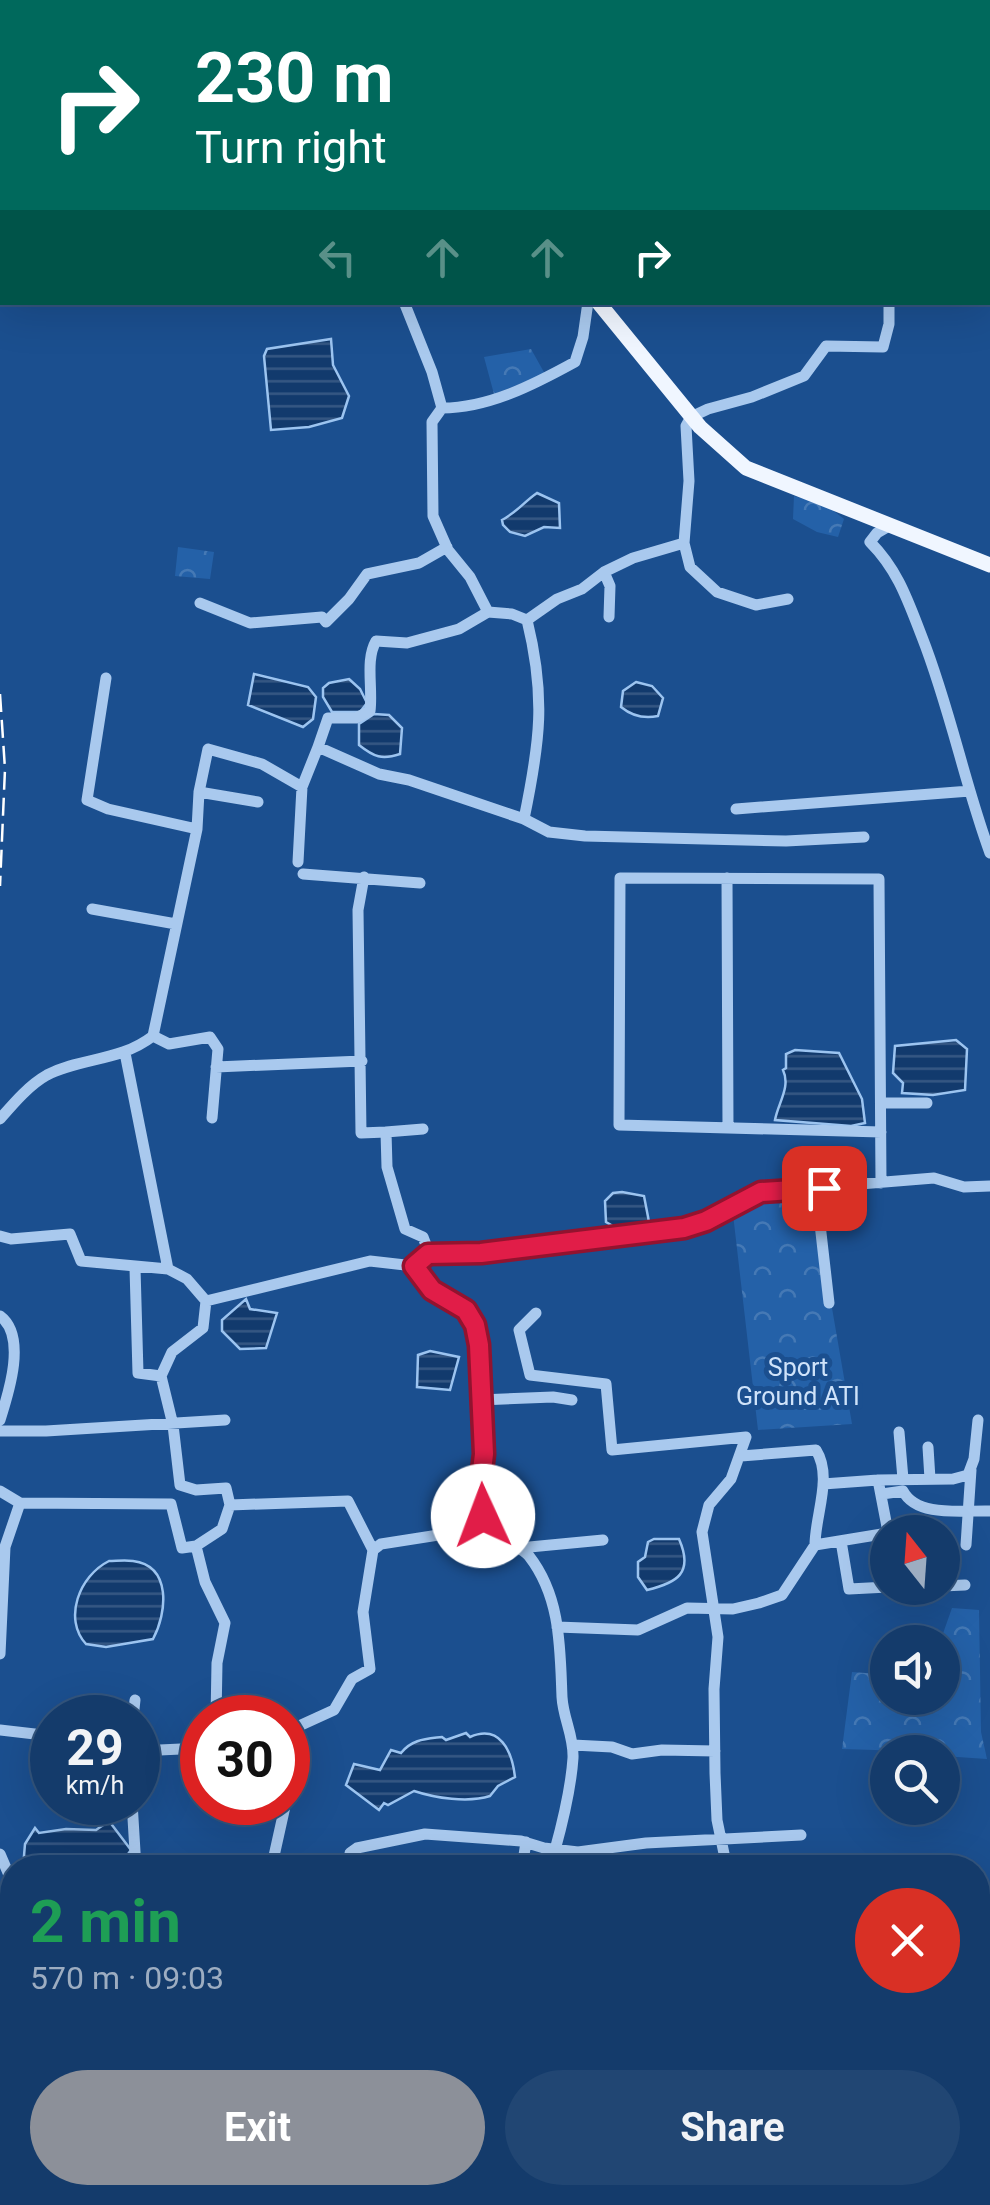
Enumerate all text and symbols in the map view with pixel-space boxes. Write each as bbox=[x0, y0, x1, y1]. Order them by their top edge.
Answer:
text: 230 m bbox=[195, 37, 394, 119]
icon: right bbox=[30, 40, 160, 170]
text: Turn right bbox=[195, 121, 387, 174]
icon: left bbox=[310, 230, 365, 285]
icon: ahead bbox=[415, 230, 470, 285]
icon: ahead bbox=[520, 230, 575, 285]
icon: right bbox=[625, 230, 680, 285]
pin bbox=[782, 1146, 867, 1231]
icon: arrive bbox=[797, 1161, 852, 1216]
park label: Sport Ground ATI bbox=[736, 1353, 860, 1411]
position arrow bbox=[431, 1464, 535, 1568]
north arrow bbox=[870, 1515, 960, 1605]
map controls bbox=[870, 1515, 960, 1825]
button: sound bbox=[870, 1625, 960, 1715]
speed limit sign: 30 bbox=[180, 1695, 310, 1825]
text: 29 bbox=[66, 1719, 124, 1777]
button: search bbox=[870, 1735, 960, 1825]
text: km/h bbox=[66, 1771, 124, 1800]
text: 2 min bbox=[30, 1886, 181, 1957]
button: close bbox=[855, 1888, 960, 1993]
text: 570 m · 09:03 bbox=[30, 1959, 224, 1997]
button: Exit bbox=[30, 2070, 485, 2185]
button: Share bbox=[505, 2070, 960, 2185]

